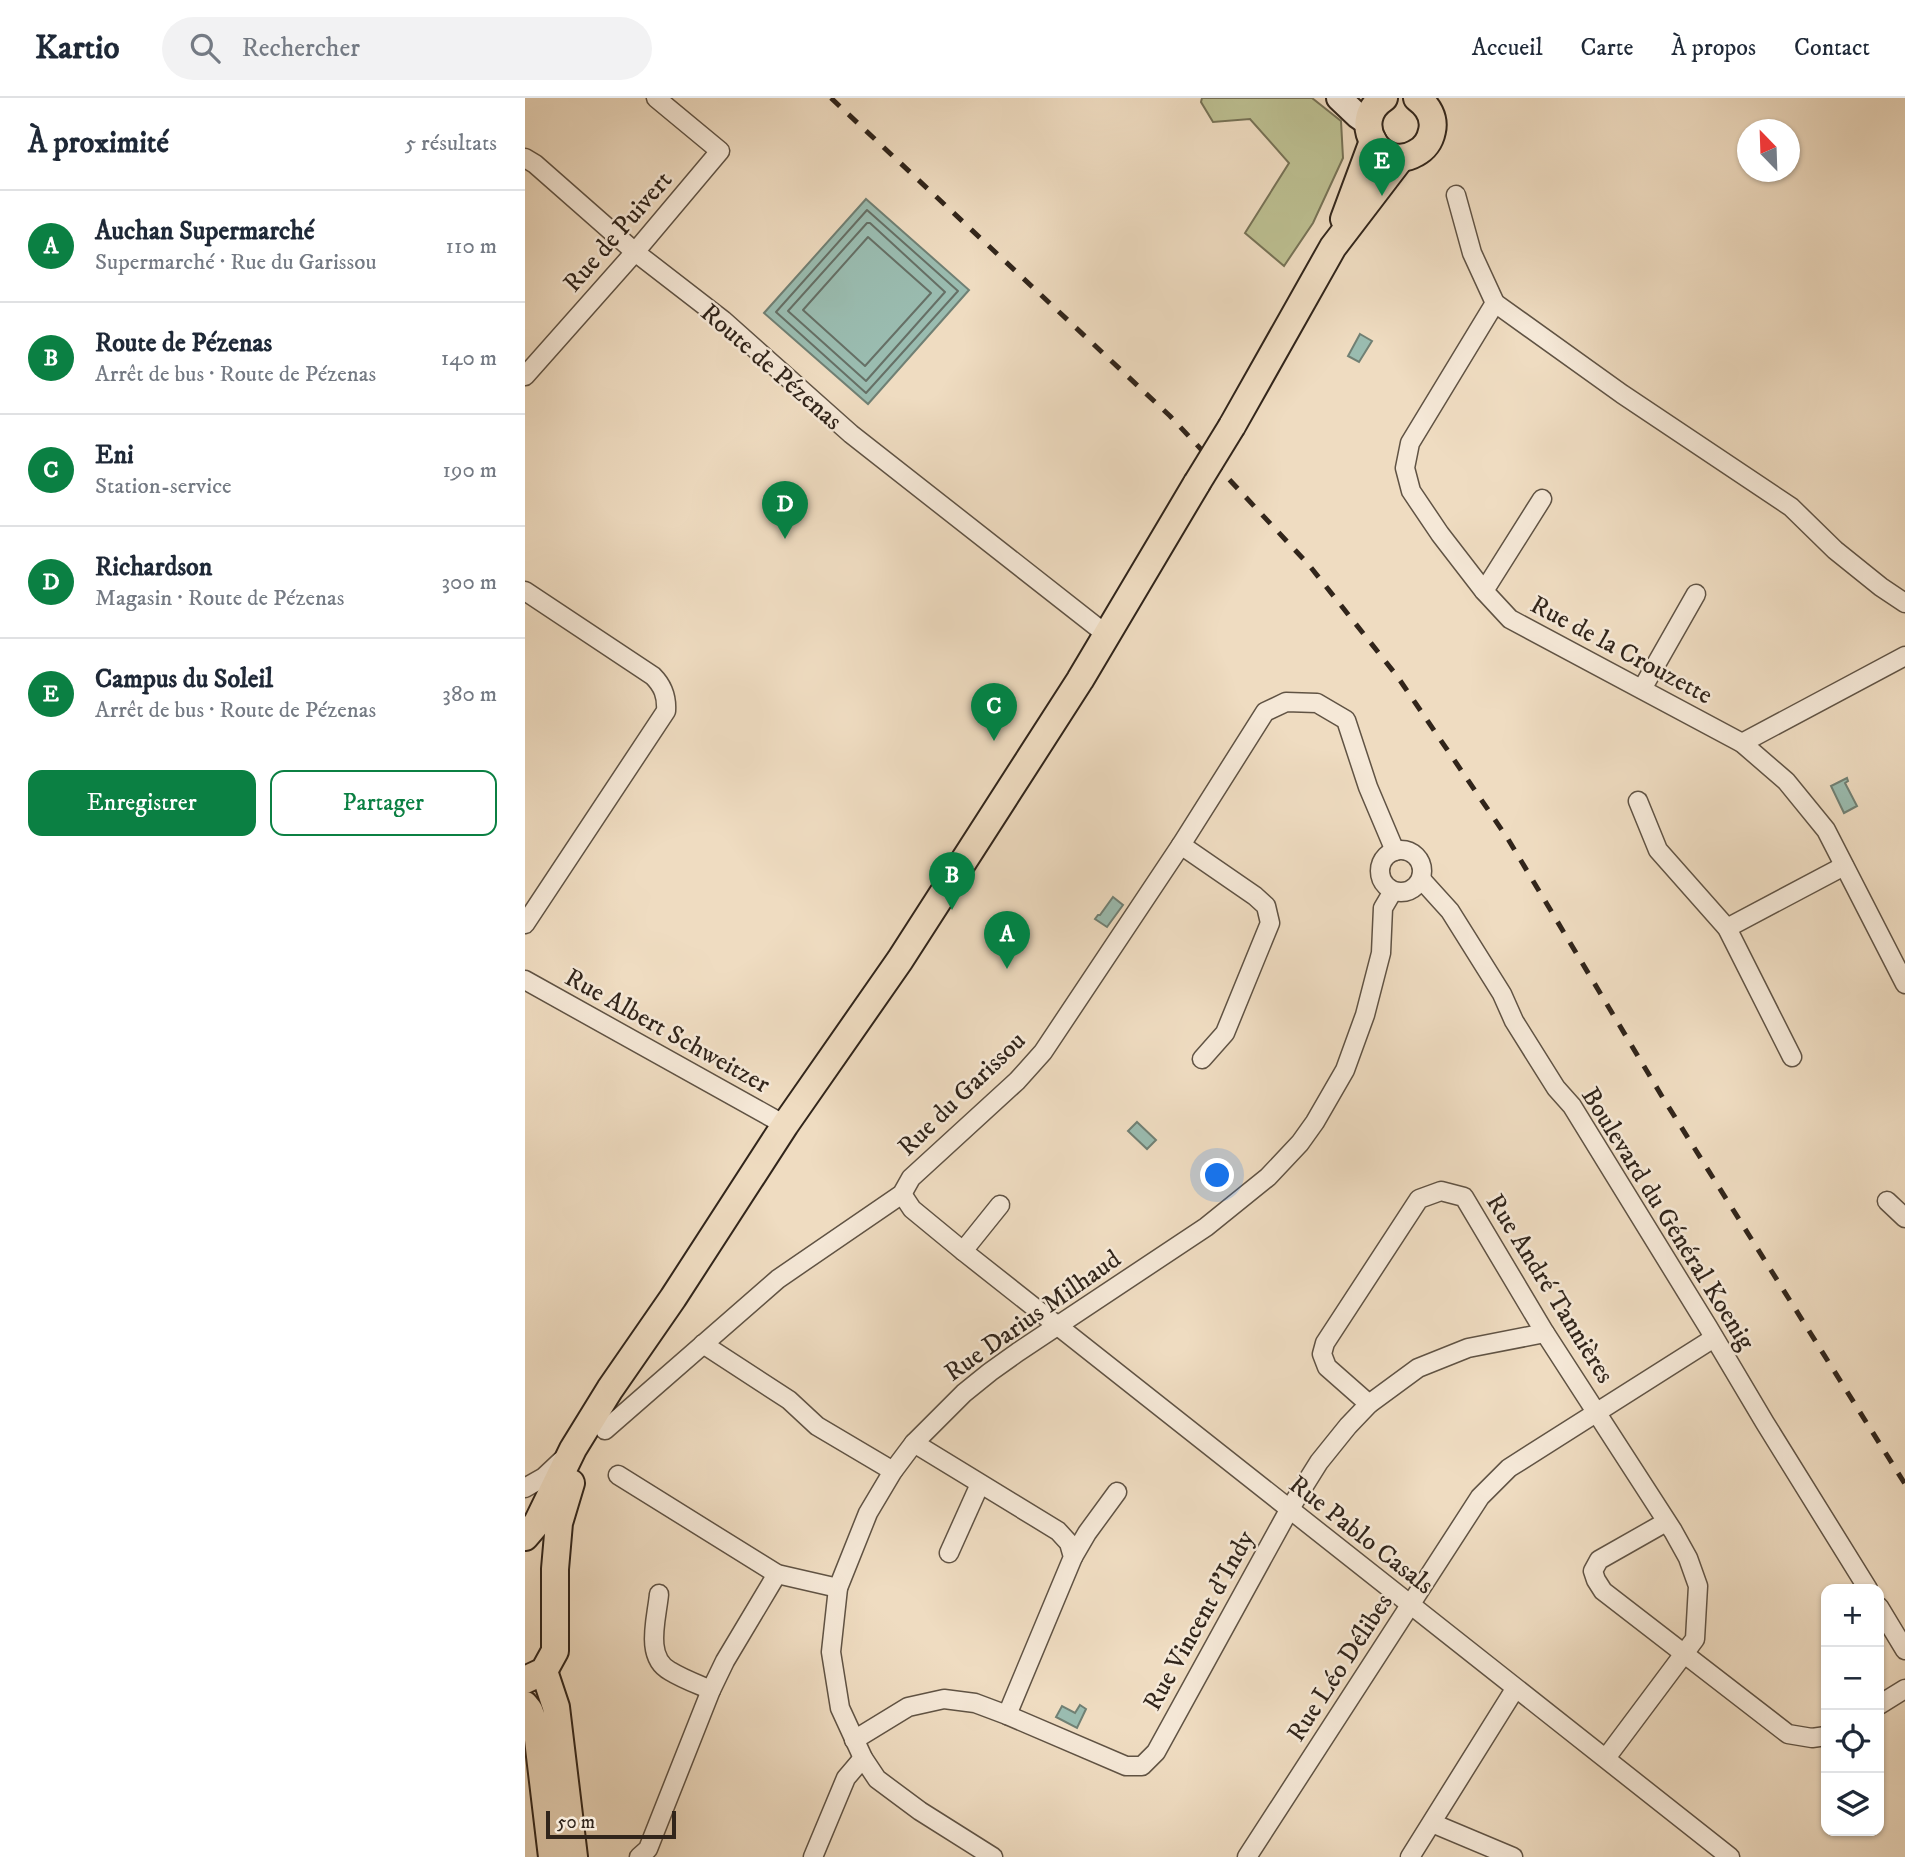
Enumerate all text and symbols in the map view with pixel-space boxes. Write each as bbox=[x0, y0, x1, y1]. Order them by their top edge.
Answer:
search box bbox=[162, 17, 652, 80]
text: Kartio bbox=[35, 28, 120, 69]
icon: search bbox=[186, 29, 224, 67]
text: Rechercher bbox=[242, 32, 360, 65]
text: Accueil bbox=[1472, 33, 1543, 63]
text: Carte bbox=[1581, 33, 1633, 63]
text: À propos bbox=[1671, 33, 1756, 63]
text: Contact bbox=[1794, 33, 1870, 63]
north arrow bbox=[1737, 119, 1800, 182]
text: À proximité bbox=[28, 125, 169, 162]
text: 5 résultats bbox=[405, 129, 497, 158]
pin: E bbox=[1359, 138, 1405, 196]
street label: Rue de Puivert bbox=[556, 165, 680, 299]
text: Auchan Supermarché bbox=[95, 215, 315, 248]
text: A bbox=[44, 232, 58, 261]
text: 110 m bbox=[446, 232, 497, 261]
text: Supermarché · Rue du Garissou bbox=[95, 248, 377, 277]
street label: Route de Pézenas bbox=[693, 297, 849, 438]
text: Route de Pézenas bbox=[95, 327, 272, 360]
text: B bbox=[44, 344, 58, 373]
text: 140 m bbox=[441, 344, 497, 373]
text: Arrêt de bus · Route de Pézenas bbox=[95, 360, 376, 389]
text: Eni bbox=[95, 439, 134, 472]
text: C bbox=[43, 456, 59, 485]
text: 190 m bbox=[443, 456, 497, 485]
text: Station-service bbox=[95, 472, 232, 501]
pin: D bbox=[762, 481, 808, 539]
text: Richardson bbox=[95, 551, 212, 584]
text: D bbox=[42, 568, 60, 597]
text: 300 m bbox=[441, 568, 497, 597]
text: Magasin · Route de Pézenas bbox=[95, 584, 345, 613]
street label: Rue de la Crouzette bbox=[1525, 588, 1718, 712]
text: Campus du Soleil bbox=[95, 663, 273, 696]
text: E bbox=[43, 680, 59, 709]
text: 380 m bbox=[442, 680, 497, 709]
pin: C bbox=[971, 683, 1017, 741]
text: Arrêt de bus · Route de Pézenas bbox=[95, 696, 376, 725]
button: Enregistrer bbox=[28, 770, 256, 836]
button: Partager bbox=[270, 770, 497, 836]
pin: B bbox=[929, 852, 975, 910]
pin: A bbox=[984, 911, 1030, 969]
street label: Rue Albert Schweitzer bbox=[559, 961, 776, 1101]
street label: Rue du Garissou bbox=[891, 1025, 1033, 1163]
street label: Boulevard du Général Koenig bbox=[1573, 1081, 1762, 1357]
your location bbox=[1200, 1158, 1234, 1192]
street label: Rue André Tannières bbox=[1478, 1188, 1621, 1390]
street label: Rue Darius Milhaud bbox=[938, 1243, 1128, 1389]
street label: Rue Pablo Casals bbox=[1282, 1468, 1440, 1602]
street label: Rue Vincent d'Indy bbox=[1136, 1524, 1263, 1717]
map controls bbox=[1821, 1584, 1884, 1836]
button: + bbox=[1821, 1584, 1884, 1647]
street label: Rue Léo Délibes bbox=[1280, 1587, 1400, 1748]
button: − bbox=[1821, 1647, 1884, 1710]
button: locate bbox=[1821, 1710, 1884, 1773]
button: layers bbox=[1821, 1773, 1884, 1836]
scale bar bbox=[546, 1808, 675, 1840]
text: 50 m bbox=[557, 1811, 595, 1834]

